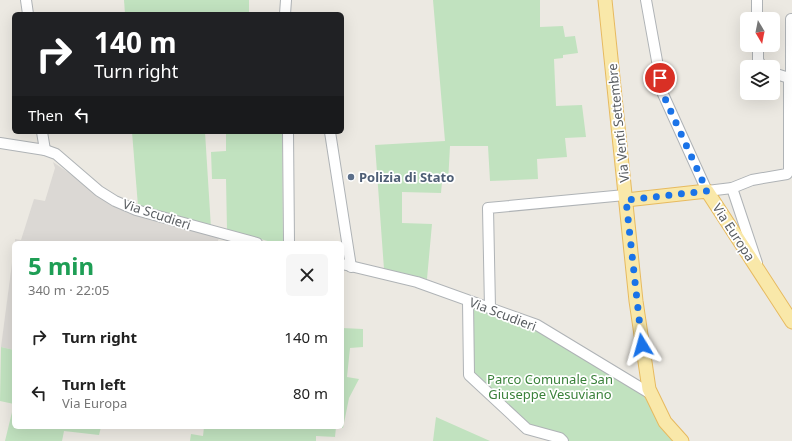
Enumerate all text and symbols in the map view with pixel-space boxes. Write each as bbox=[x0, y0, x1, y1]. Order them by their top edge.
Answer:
north arrow bbox=[740, 12, 780, 52]
map controls bbox=[740, 12, 780, 100]
text: 140 m bbox=[94, 23, 177, 61]
icon: right bbox=[28, 28, 80, 80]
text: Turn right bbox=[94, 59, 178, 83]
button: layers bbox=[740, 60, 780, 100]
pin bbox=[643, 61, 677, 95]
street label: Via Venti Settembre bbox=[603, 62, 633, 184]
icon: arrive bbox=[649, 67, 671, 89]
icon: left bbox=[71, 104, 93, 126]
text: Then bbox=[28, 105, 63, 125]
place label: Polizia di Stato bbox=[359, 168, 454, 186]
marker: Polizia di Stato bbox=[346, 172, 356, 182]
street label: Via Scudieri bbox=[121, 195, 193, 233]
street label: Via Europa bbox=[709, 200, 759, 264]
text: 5 min bbox=[28, 249, 94, 282]
button: close bbox=[286, 254, 328, 296]
text: 340 m · 22:05 bbox=[28, 281, 109, 299]
street label: Via Scudieri bbox=[467, 293, 539, 335]
position arrow bbox=[621, 324, 663, 366]
icon: right bbox=[28, 326, 50, 348]
text: Turn right bbox=[62, 327, 137, 347]
text: 140 m bbox=[284, 327, 328, 347]
park label: Parco Comunale San Giuseppe Vesuviano bbox=[487, 370, 613, 403]
text: Turn left bbox=[62, 374, 126, 394]
icon: left bbox=[28, 382, 50, 404]
text: 80 m bbox=[293, 383, 328, 403]
text: Via Europa bbox=[62, 394, 127, 412]

